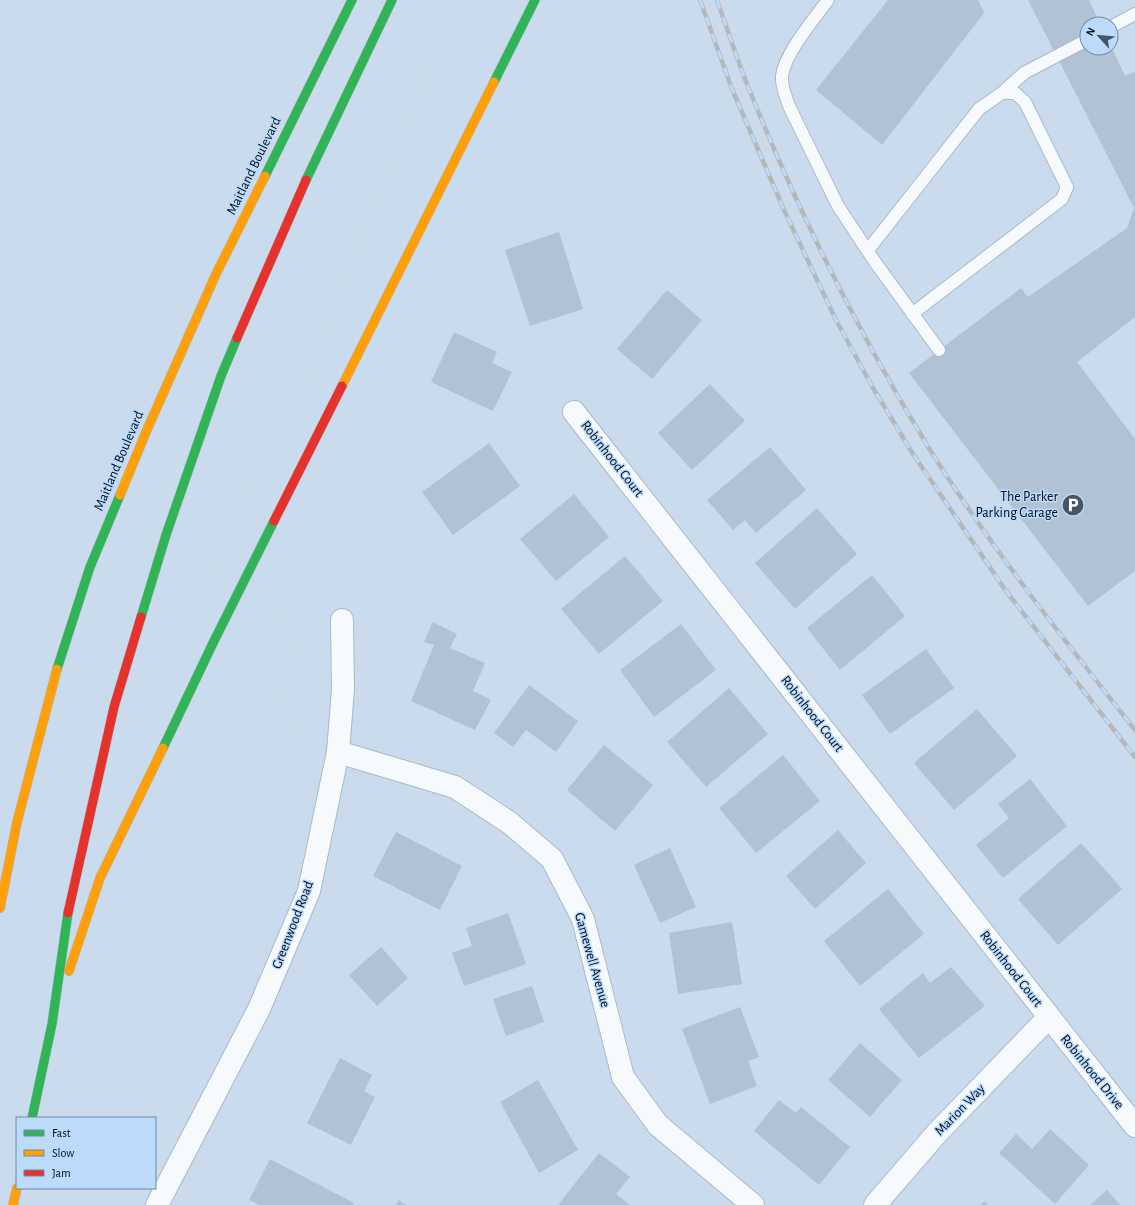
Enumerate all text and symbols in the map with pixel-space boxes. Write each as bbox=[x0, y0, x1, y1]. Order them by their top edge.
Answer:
north arrow bbox=[1079, 16, 1119, 56]
text: N bbox=[1084, 26, 1097, 38]
street label: Maitland Boulevard bbox=[224, 115, 284, 217]
street label: Maitland Boulevard bbox=[92, 409, 146, 513]
street label: Robinhood Court bbox=[578, 418, 646, 500]
place label: The Parker Parking Garage bbox=[975, 490, 1058, 520]
parking icon: The Parker Parking Garage bbox=[1060, 492, 1086, 518]
street label: Robinhood Court bbox=[778, 673, 846, 755]
street label: Greenwood Road bbox=[270, 879, 316, 971]
street label: Gamewell Avenue bbox=[572, 911, 612, 1009]
street label: Robinhood Court bbox=[977, 928, 1045, 1010]
street label: Robinhood Drive bbox=[1058, 1032, 1126, 1112]
street label: Marion Way bbox=[932, 1082, 988, 1138]
legend bbox=[16, 1117, 156, 1189]
text: Fast bbox=[52, 1127, 71, 1139]
text: Slow bbox=[52, 1147, 74, 1159]
text: Jam bbox=[52, 1167, 71, 1179]

